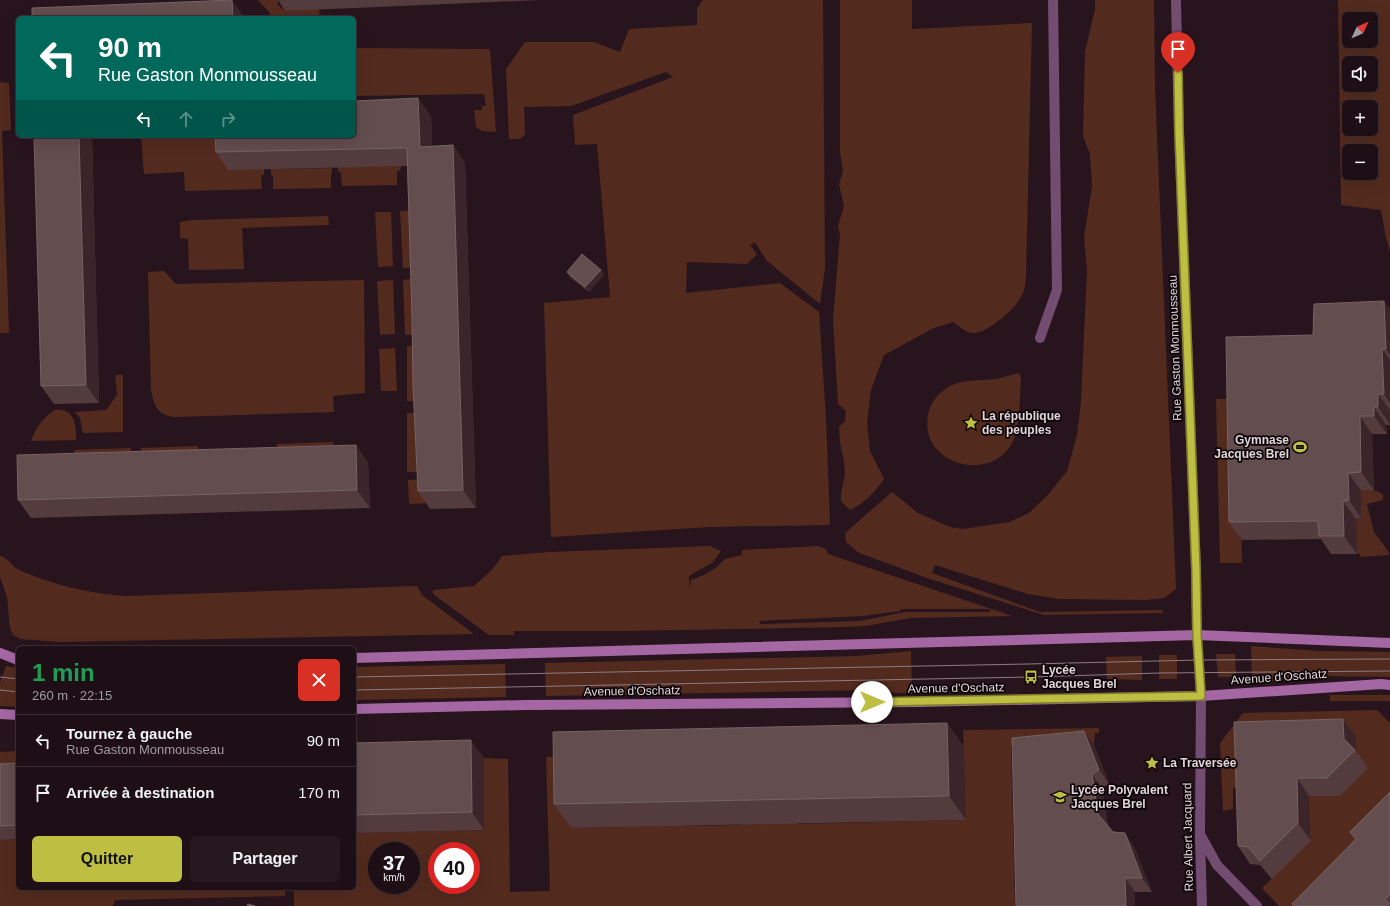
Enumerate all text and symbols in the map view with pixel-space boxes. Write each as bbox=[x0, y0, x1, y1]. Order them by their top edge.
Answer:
north arrow bbox=[1342, 12, 1378, 48]
map controls bbox=[1342, 12, 1378, 180]
icon: left bbox=[32, 32, 84, 84]
text: 90 m bbox=[98, 32, 162, 63]
pin bbox=[1161, 32, 1195, 73]
icon: arrive bbox=[1167, 38, 1189, 60]
button: sound bbox=[1342, 56, 1378, 92]
text: Rue Gaston Monmousseau bbox=[98, 65, 317, 85]
button: + bbox=[1342, 100, 1378, 136]
icon: left bbox=[133, 108, 155, 130]
icon: ahead bbox=[175, 108, 197, 130]
icon: right bbox=[217, 108, 239, 130]
button: − bbox=[1342, 144, 1378, 180]
street label: Rue Gaston Monmousseau bbox=[1165, 275, 1185, 421]
place label: La république des peuples bbox=[982, 409, 1061, 437]
place icon: La république des peuples bbox=[963, 415, 979, 431]
place label: Gymnase Jacques Brel bbox=[1214, 433, 1289, 461]
sports icon: Gymnase Jacques Brel bbox=[1292, 439, 1308, 455]
text: 1 min bbox=[32, 659, 95, 686]
button: close bbox=[298, 659, 340, 701]
place label: Lycée Jacques Brel bbox=[1042, 663, 1117, 691]
street label: Avenue d'Oschatz bbox=[1230, 667, 1328, 687]
bus stop icon: Lycée Jacques Brel bbox=[1023, 669, 1039, 685]
street label: Avenue d'Oschatz bbox=[907, 680, 1005, 696]
position arrow bbox=[851, 681, 893, 723]
street label: Avenue d'Oschatz bbox=[583, 683, 681, 699]
text: 260 m · 22:15 bbox=[32, 688, 112, 703]
text: Tournez à gauche bbox=[66, 725, 192, 742]
icon: left bbox=[32, 730, 54, 752]
text: 90 m bbox=[307, 732, 340, 749]
text: Rue Gaston Monmousseau bbox=[66, 742, 224, 757]
place icon: La Traversée bbox=[1144, 755, 1160, 771]
place label: La Traversée bbox=[1163, 756, 1237, 770]
icon: arrive bbox=[32, 782, 54, 804]
place label: Lycée Polyvalent Jacques Brel bbox=[1071, 783, 1168, 811]
street label: Rue Albert Jacquard bbox=[1180, 783, 1196, 891]
text: Arrivée à destination bbox=[66, 784, 214, 801]
text: 170 m bbox=[298, 784, 340, 801]
school or university icon: Lycée Polyvalent Jacques Brel bbox=[1052, 789, 1068, 805]
button: Quitter bbox=[32, 836, 182, 882]
button: Partager bbox=[190, 836, 340, 882]
speed limit sign: 40 bbox=[428, 842, 480, 894]
text: 37 bbox=[383, 852, 405, 874]
text: km/h bbox=[383, 872, 405, 883]

